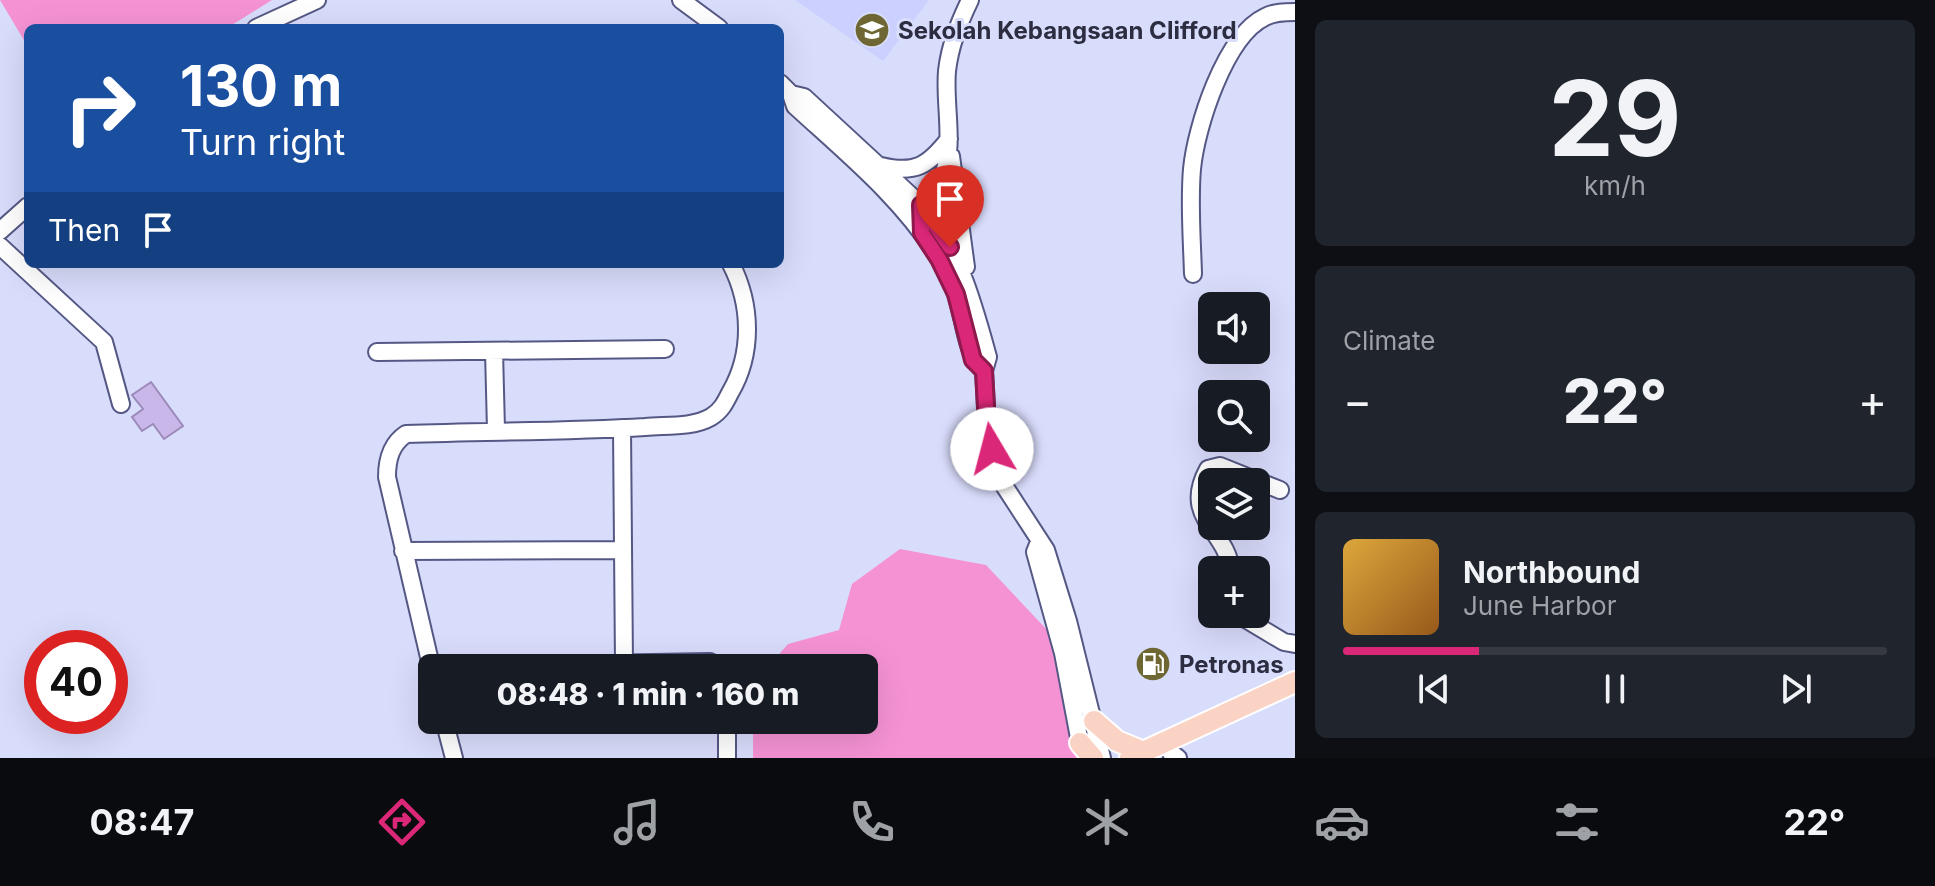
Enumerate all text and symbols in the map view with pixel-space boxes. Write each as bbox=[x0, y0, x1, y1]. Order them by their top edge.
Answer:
school or university icon: Sekolah Kebangsaan Clifford bbox=[853, 11, 891, 49]
place label: Sekolah Kebangsaan Clifford bbox=[898, 16, 1237, 45]
text: 130 m bbox=[180, 52, 342, 120]
text: 29 bbox=[1548, 55, 1682, 181]
icon: right bbox=[48, 56, 152, 160]
text: Turn right bbox=[180, 120, 345, 164]
pin bbox=[916, 165, 984, 247]
text: km/h bbox=[1584, 170, 1646, 201]
icon: arrive bbox=[928, 177, 972, 221]
icon: arrive bbox=[136, 208, 180, 252]
text: Then bbox=[48, 212, 120, 248]
map controls bbox=[1198, 292, 1270, 628]
button: sound bbox=[1198, 292, 1270, 364]
text: Climate bbox=[1343, 325, 1435, 356]
text: 22° bbox=[1563, 365, 1667, 437]
text: − bbox=[1343, 374, 1372, 428]
text: + bbox=[1858, 374, 1887, 428]
button: search bbox=[1198, 380, 1270, 452]
position arrow bbox=[950, 407, 1034, 491]
button: layers bbox=[1198, 468, 1270, 540]
text: Northbound bbox=[1463, 554, 1640, 590]
button: + bbox=[1198, 556, 1270, 628]
text: June Harbor bbox=[1463, 590, 1616, 621]
speed limit sign: 40 bbox=[24, 630, 128, 734]
fuel station icon: Petronas bbox=[1134, 645, 1172, 683]
place label: Petronas bbox=[1179, 650, 1284, 679]
icon: previous bbox=[1412, 667, 1456, 711]
icon: pause bbox=[1593, 667, 1637, 711]
icon: next bbox=[1774, 667, 1818, 711]
text: 08:48 · 1 min · 160 m bbox=[497, 676, 799, 712]
icon: directions bbox=[374, 794, 430, 850]
icon: music bbox=[609, 794, 665, 850]
icon: phone bbox=[844, 794, 900, 850]
icon: climate bbox=[1079, 794, 1135, 850]
icon: car bbox=[1314, 794, 1370, 850]
icon: filters bbox=[1549, 794, 1605, 850]
text: 08:47 bbox=[90, 800, 195, 844]
text: 22° bbox=[1784, 800, 1845, 844]

